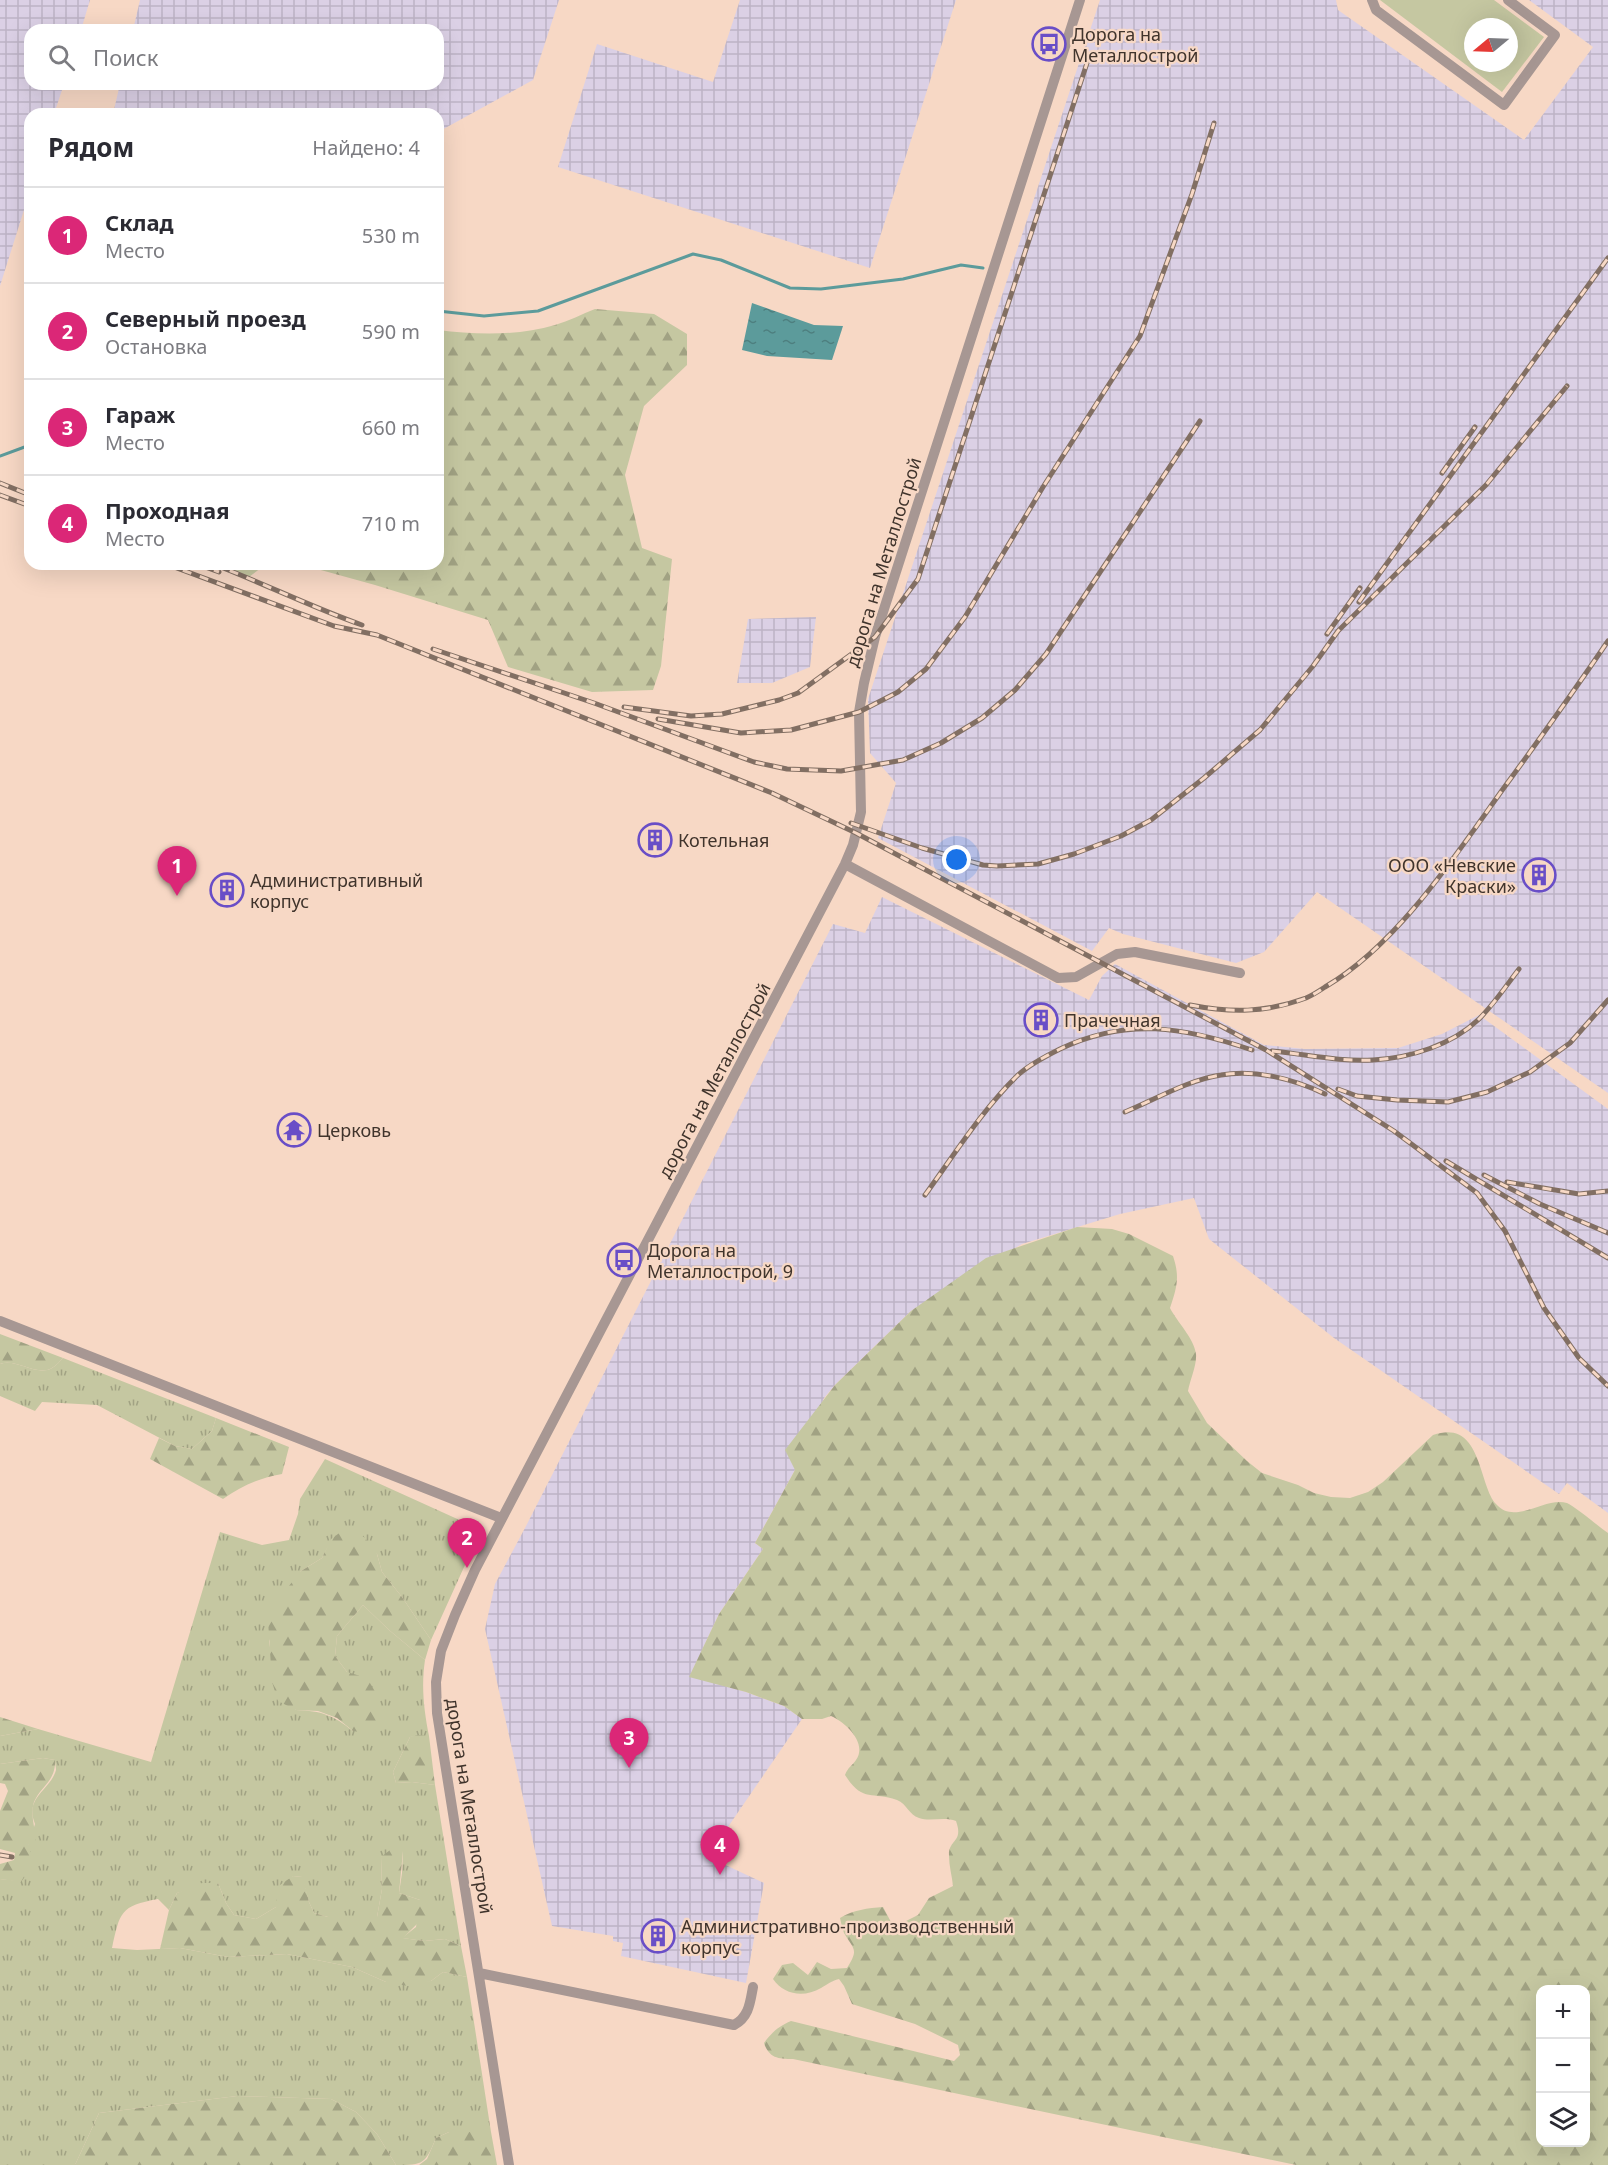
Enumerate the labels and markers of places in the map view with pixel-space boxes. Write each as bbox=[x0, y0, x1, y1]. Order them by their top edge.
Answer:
place label: Дорога на Металлострой bbox=[1072, 22, 1198, 67]
bus stop icon: Дорога на Металлострой bbox=[1031, 26, 1067, 62]
building icon: Котельная bbox=[637, 822, 673, 858]
place label: Котельная bbox=[678, 828, 769, 852]
pin: 1 bbox=[158, 846, 196, 896]
place label: ООО «Невские Краски» bbox=[1388, 853, 1516, 898]
building icon: ООО «Невские Краски» bbox=[1521, 857, 1557, 893]
place label: Административный корпус bbox=[250, 868, 423, 913]
building icon: Административный корпус bbox=[209, 872, 245, 908]
building icon: Прачечная bbox=[1023, 1002, 1059, 1038]
place label: Прачечная bbox=[1064, 1008, 1161, 1032]
temple icon: Церковь bbox=[276, 1112, 312, 1148]
place label: Церковь bbox=[317, 1118, 391, 1142]
place label: Дорога на Металлострой, 9 bbox=[647, 1238, 793, 1283]
bus stop icon: Дорога на Металлострой, 9 bbox=[606, 1242, 642, 1278]
pin: 2 bbox=[448, 1518, 486, 1568]
pin: 3 bbox=[610, 1718, 648, 1768]
pin: 4 bbox=[700, 1826, 740, 1875]
place label: Административно-производственный корпус bbox=[681, 1914, 1014, 1959]
building icon: Административно-производственный корпус bbox=[640, 1918, 676, 1954]

